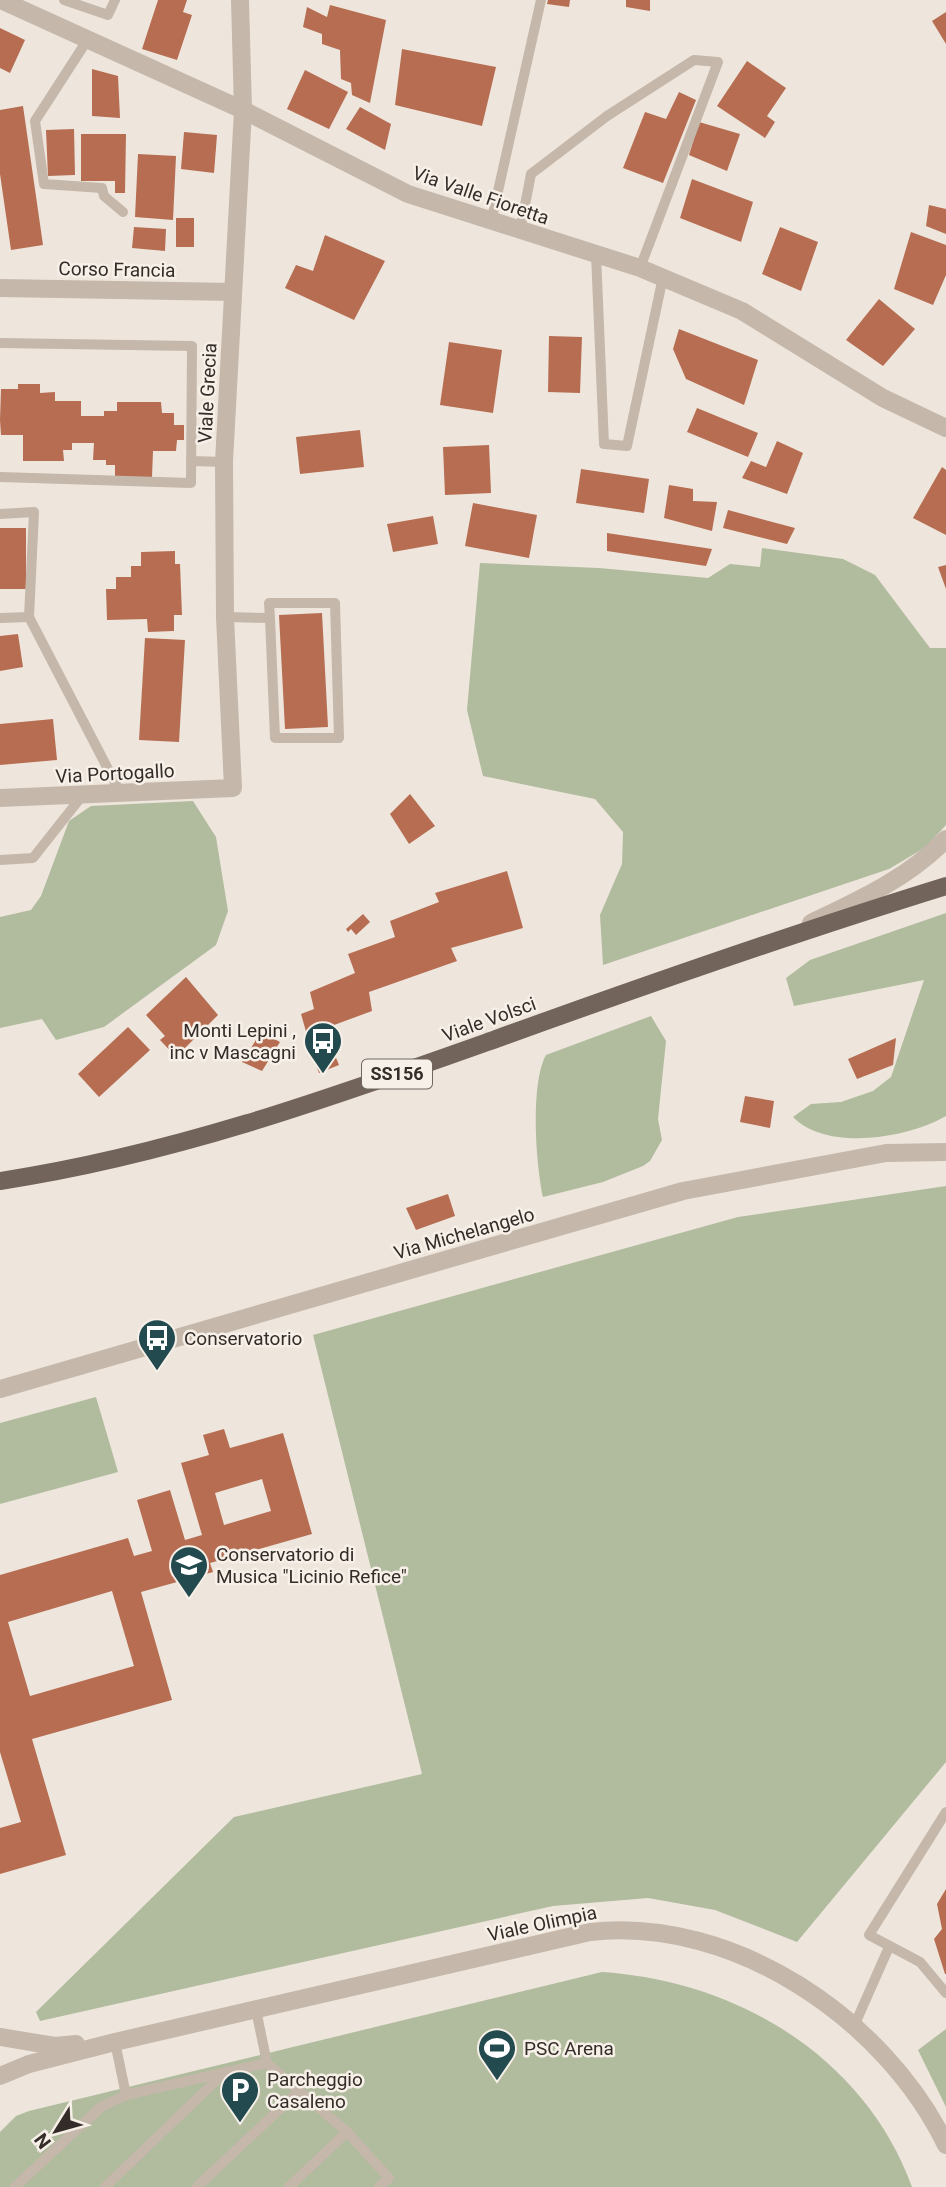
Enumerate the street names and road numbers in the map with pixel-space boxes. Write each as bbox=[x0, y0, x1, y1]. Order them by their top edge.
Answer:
street label: Via Valle Fioretta bbox=[410, 161, 552, 230]
street label: Corso Francia bbox=[58, 257, 176, 282]
street label: Viale Grecia bbox=[193, 342, 222, 444]
street label: Via Portogallo bbox=[55, 759, 175, 788]
street label: Viale Volsci bbox=[439, 992, 539, 1047]
road number: SS156 bbox=[362, 1059, 432, 1088]
street label: Via Michelangelo bbox=[391, 1202, 537, 1265]
street label: Viale Olimpia bbox=[485, 1901, 599, 1946]

